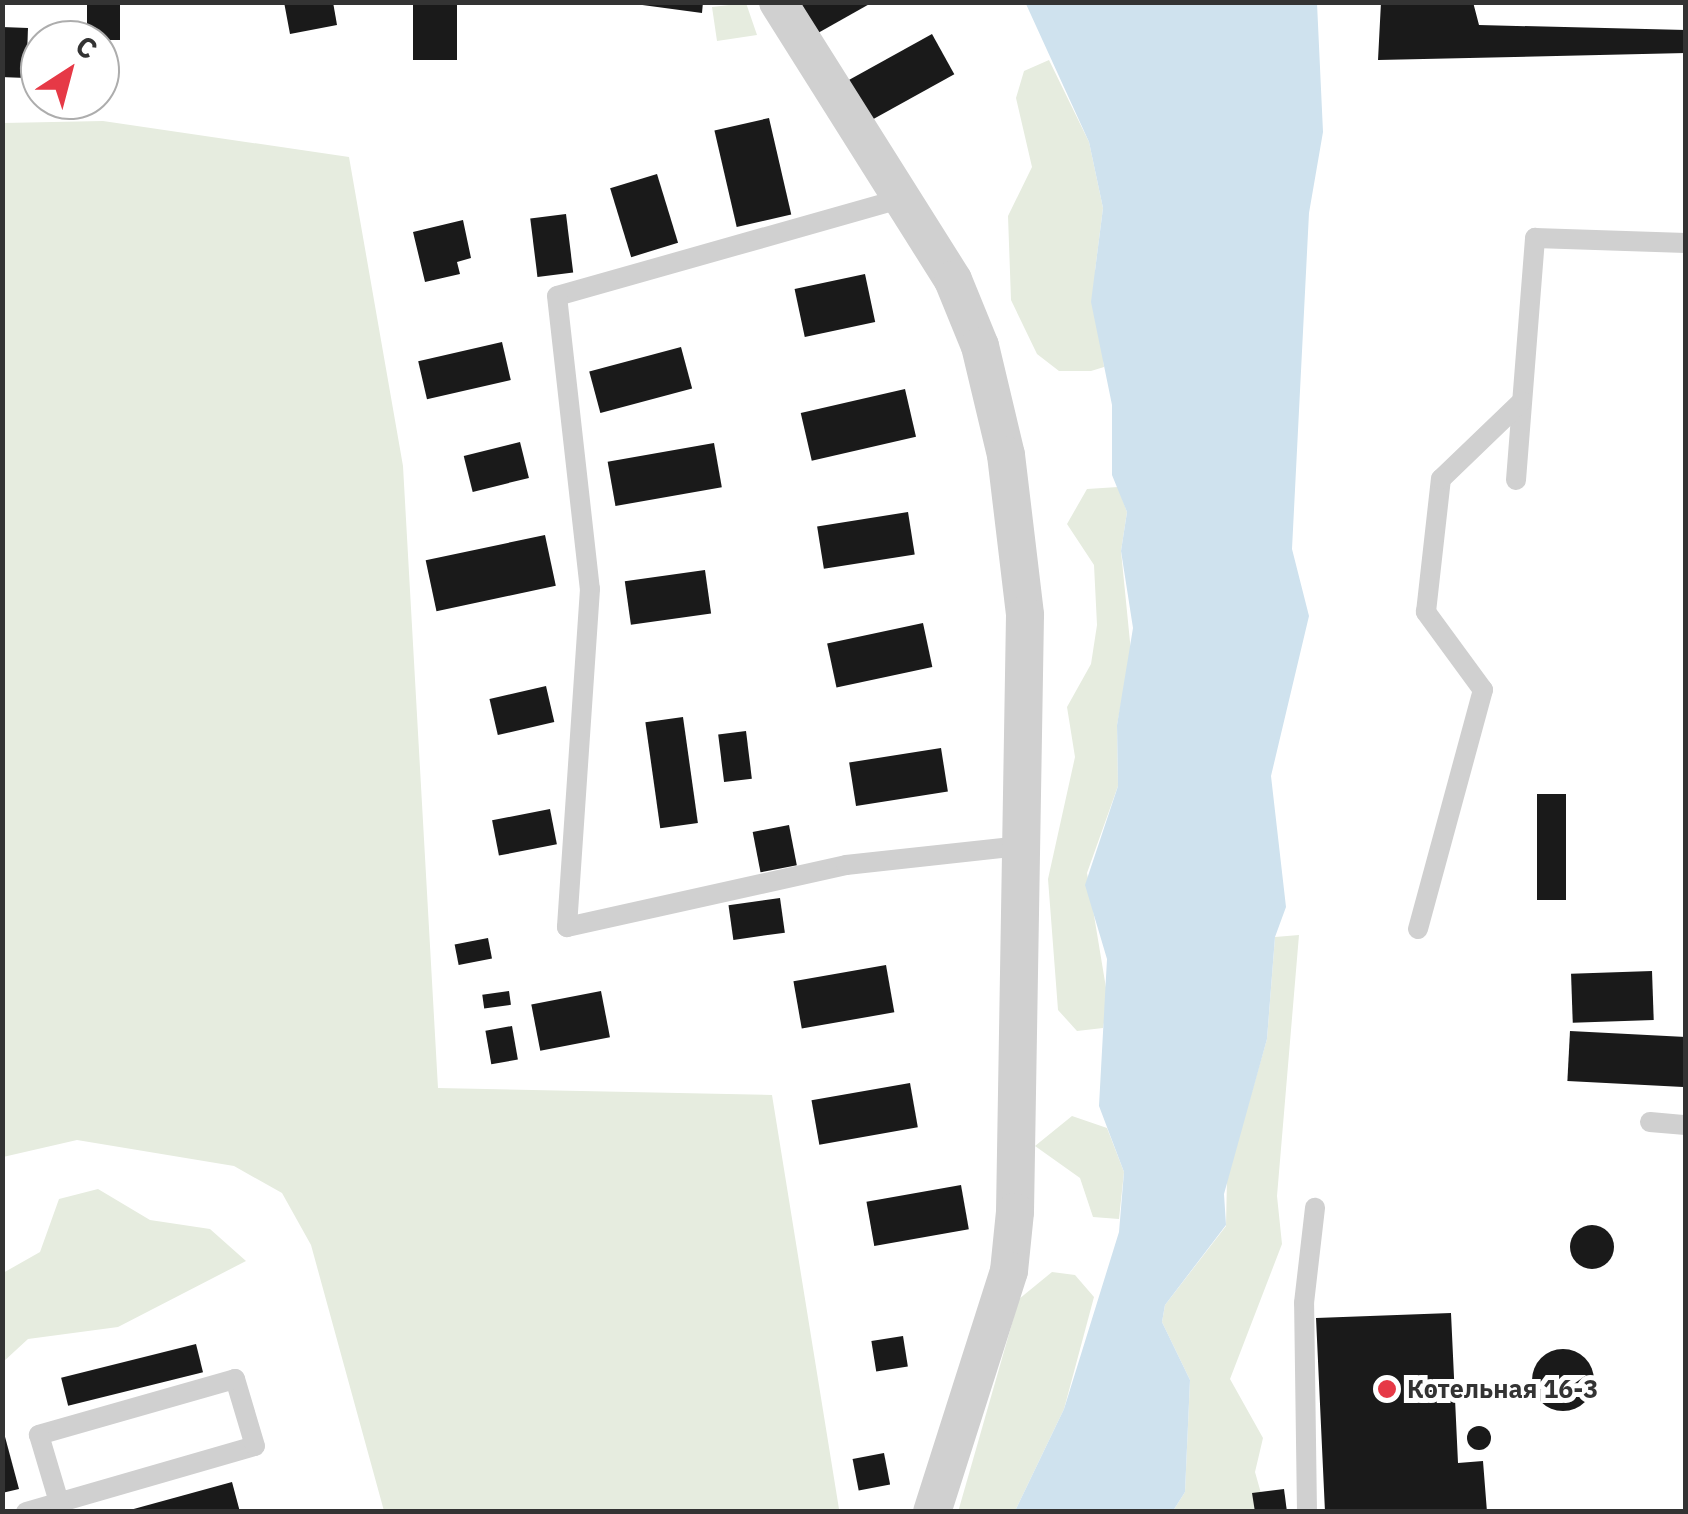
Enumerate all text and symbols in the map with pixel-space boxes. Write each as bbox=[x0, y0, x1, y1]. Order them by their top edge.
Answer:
north arrow bbox=[20, 20, 120, 120]
text: С bbox=[68, 27, 105, 67]
place label: Котельная 16-3 bbox=[1407, 1374, 1598, 1404]
marker: Котельная 16-3 bbox=[1376, 1378, 1398, 1400]

